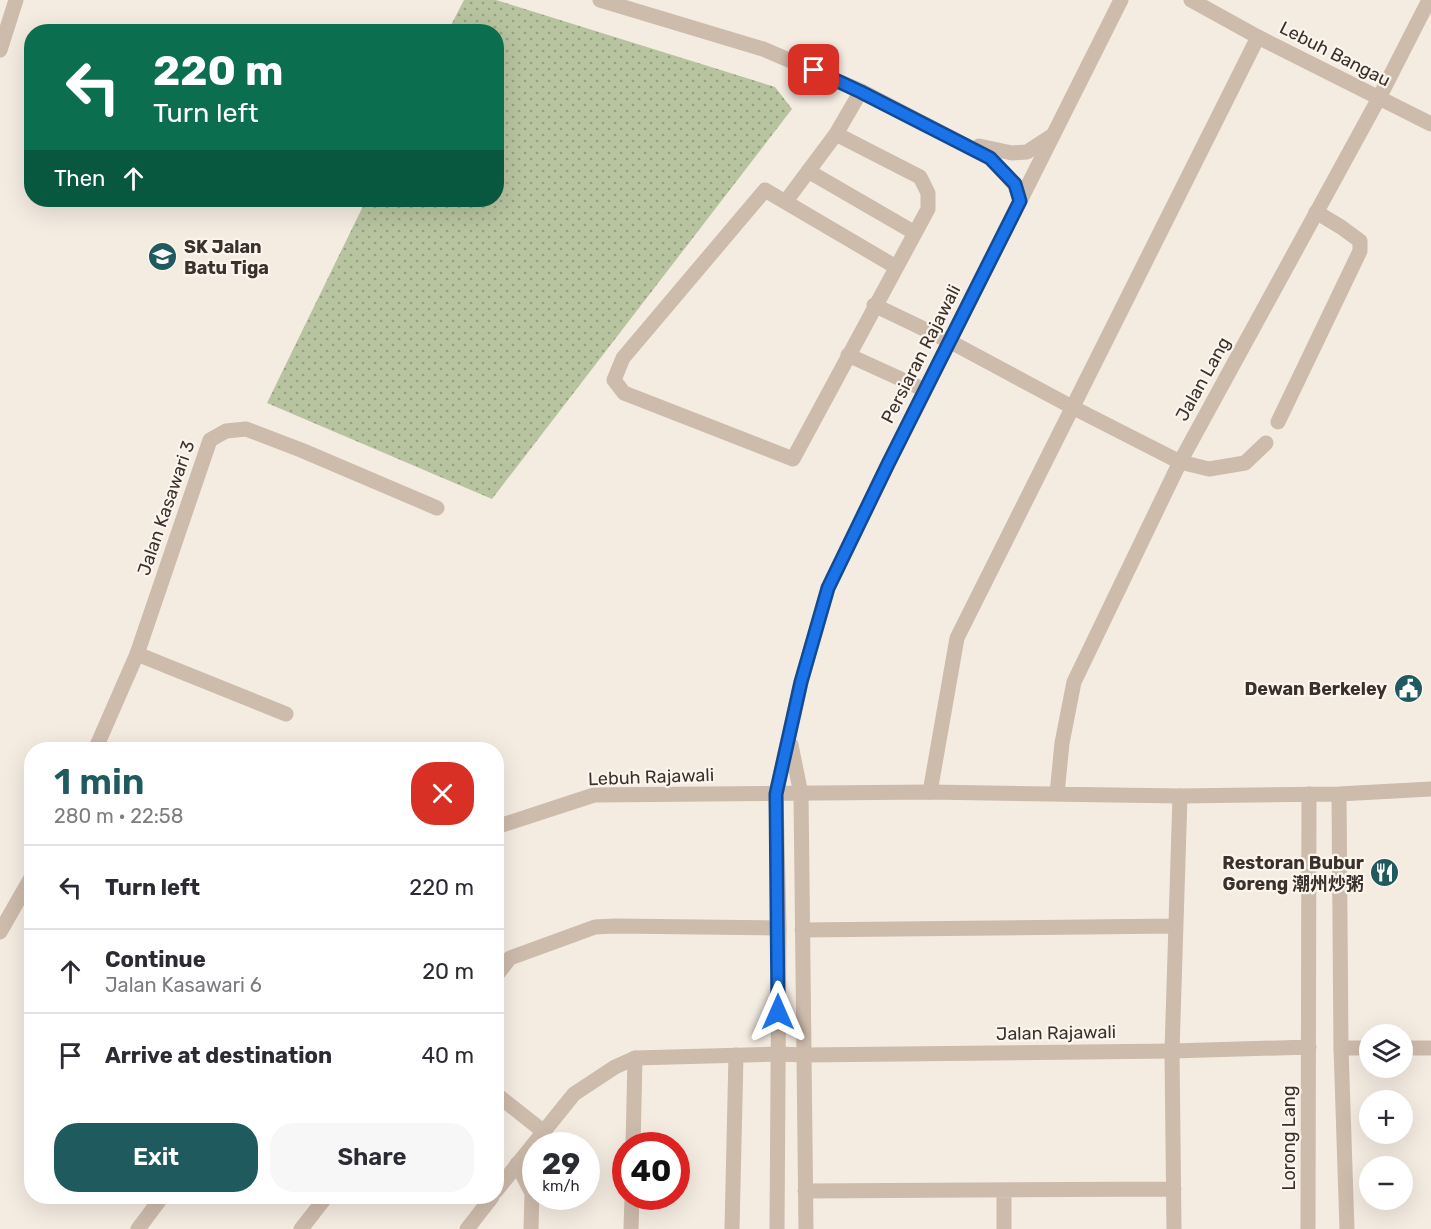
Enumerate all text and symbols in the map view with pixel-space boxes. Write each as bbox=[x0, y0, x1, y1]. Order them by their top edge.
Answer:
street label: Lebuh Bangau bbox=[1276, 17, 1394, 91]
pin bbox=[788, 44, 839, 95]
text: 220 m bbox=[153, 46, 284, 96]
icon: left bbox=[54, 48, 132, 126]
icon: arrive bbox=[797, 53, 830, 86]
text: Turn left bbox=[153, 97, 258, 129]
icon: ahead bbox=[117, 162, 150, 195]
text: Then bbox=[54, 165, 105, 192]
place label: SK Jalan Batu Tiga bbox=[184, 236, 269, 279]
school or university icon: SK Jalan Batu Tiga bbox=[147, 241, 179, 273]
street label: Persiaran Rajawali bbox=[876, 281, 966, 427]
street label: Jalan Lang bbox=[1171, 333, 1235, 425]
street label: Jalan Kasawari 3 bbox=[133, 438, 199, 578]
public building icon: Dewan Berkeley bbox=[1392, 673, 1424, 705]
place label: Dewan Berkeley bbox=[1244, 678, 1387, 700]
text: 1 min bbox=[54, 760, 145, 803]
button: close bbox=[411, 762, 474, 825]
street label: Lebuh Rajawali bbox=[588, 764, 714, 790]
text: 280 m · 22:58 bbox=[54, 804, 183, 828]
place label: Restoran Bubur Goreng 潮州炒粥 bbox=[1222, 852, 1364, 895]
restaurant icon: Restoran Bubur Goreng 潮州炒粥 bbox=[1369, 857, 1401, 889]
icon: left bbox=[54, 871, 87, 904]
text: Turn left bbox=[105, 874, 200, 901]
text: 220 m bbox=[409, 874, 474, 901]
text: Continue bbox=[105, 946, 206, 973]
icon: ahead bbox=[54, 955, 87, 988]
text: 20 m bbox=[422, 958, 474, 985]
text: Jalan Kasawari 6 bbox=[105, 973, 262, 997]
position arrow bbox=[746, 980, 810, 1044]
street label: Jalan Rajawali bbox=[996, 1021, 1116, 1045]
map controls bbox=[1359, 1024, 1413, 1210]
button: layers bbox=[1359, 1024, 1413, 1078]
icon: arrive bbox=[54, 1039, 87, 1072]
text: Arrive at destination bbox=[105, 1042, 332, 1069]
text: 40 m bbox=[421, 1042, 474, 1069]
street label: Lorong Lang bbox=[1278, 1085, 1300, 1191]
button: + bbox=[1359, 1090, 1413, 1144]
button: Exit bbox=[54, 1123, 258, 1192]
button: Share bbox=[270, 1123, 474, 1192]
speed limit sign: 40 bbox=[612, 1132, 690, 1210]
text: 29 bbox=[542, 1146, 580, 1182]
button: − bbox=[1359, 1156, 1413, 1210]
text: km/h bbox=[542, 1177, 580, 1195]

